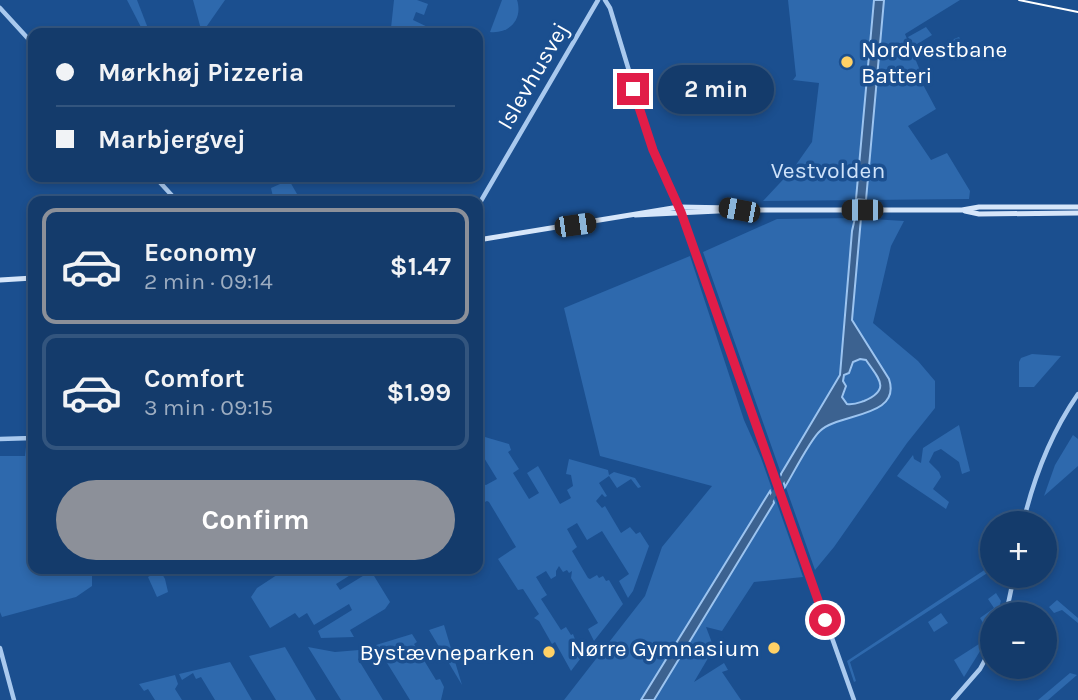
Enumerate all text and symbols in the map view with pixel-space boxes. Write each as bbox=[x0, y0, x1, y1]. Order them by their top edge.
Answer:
street label: Islevhusvej bbox=[492, 18, 574, 134]
place label: Nordvestbane Batteri bbox=[861, 36, 1007, 89]
marker: Nordvestbane Batteri bbox=[839, 54, 855, 70]
text: Mørkhøj Pizzeria bbox=[98, 57, 304, 88]
callout: 2 min bbox=[658, 64, 773, 114]
route end bbox=[617, 73, 649, 105]
text: 2 min bbox=[684, 76, 748, 103]
text: Marbjergvej bbox=[98, 124, 246, 155]
park label: Vestvolden bbox=[771, 157, 885, 184]
car bbox=[717, 196, 762, 224]
car bbox=[842, 200, 884, 221]
car bbox=[553, 212, 598, 238]
icon: car bbox=[60, 235, 123, 298]
text: Economy bbox=[144, 237, 256, 268]
text: $1.47 bbox=[390, 251, 451, 282]
text: 2 min · 09:14 bbox=[144, 268, 273, 295]
icon: car bbox=[60, 361, 123, 424]
text: Comfort bbox=[144, 363, 245, 394]
text: $1.99 bbox=[387, 377, 451, 408]
text: 3 min · 09:15 bbox=[144, 394, 273, 421]
button: Confirm bbox=[56, 480, 455, 560]
map controls bbox=[980, 511, 1057, 679]
button: + bbox=[980, 511, 1057, 588]
button: − bbox=[980, 602, 1057, 679]
route start bbox=[809, 604, 841, 636]
place label: Nørre Gymnasium bbox=[570, 635, 760, 662]
place label: Bystævneparken bbox=[359, 639, 535, 666]
marker: Nørre Gymnasium bbox=[766, 640, 782, 656]
marker: Bystævneparken bbox=[541, 644, 557, 660]

